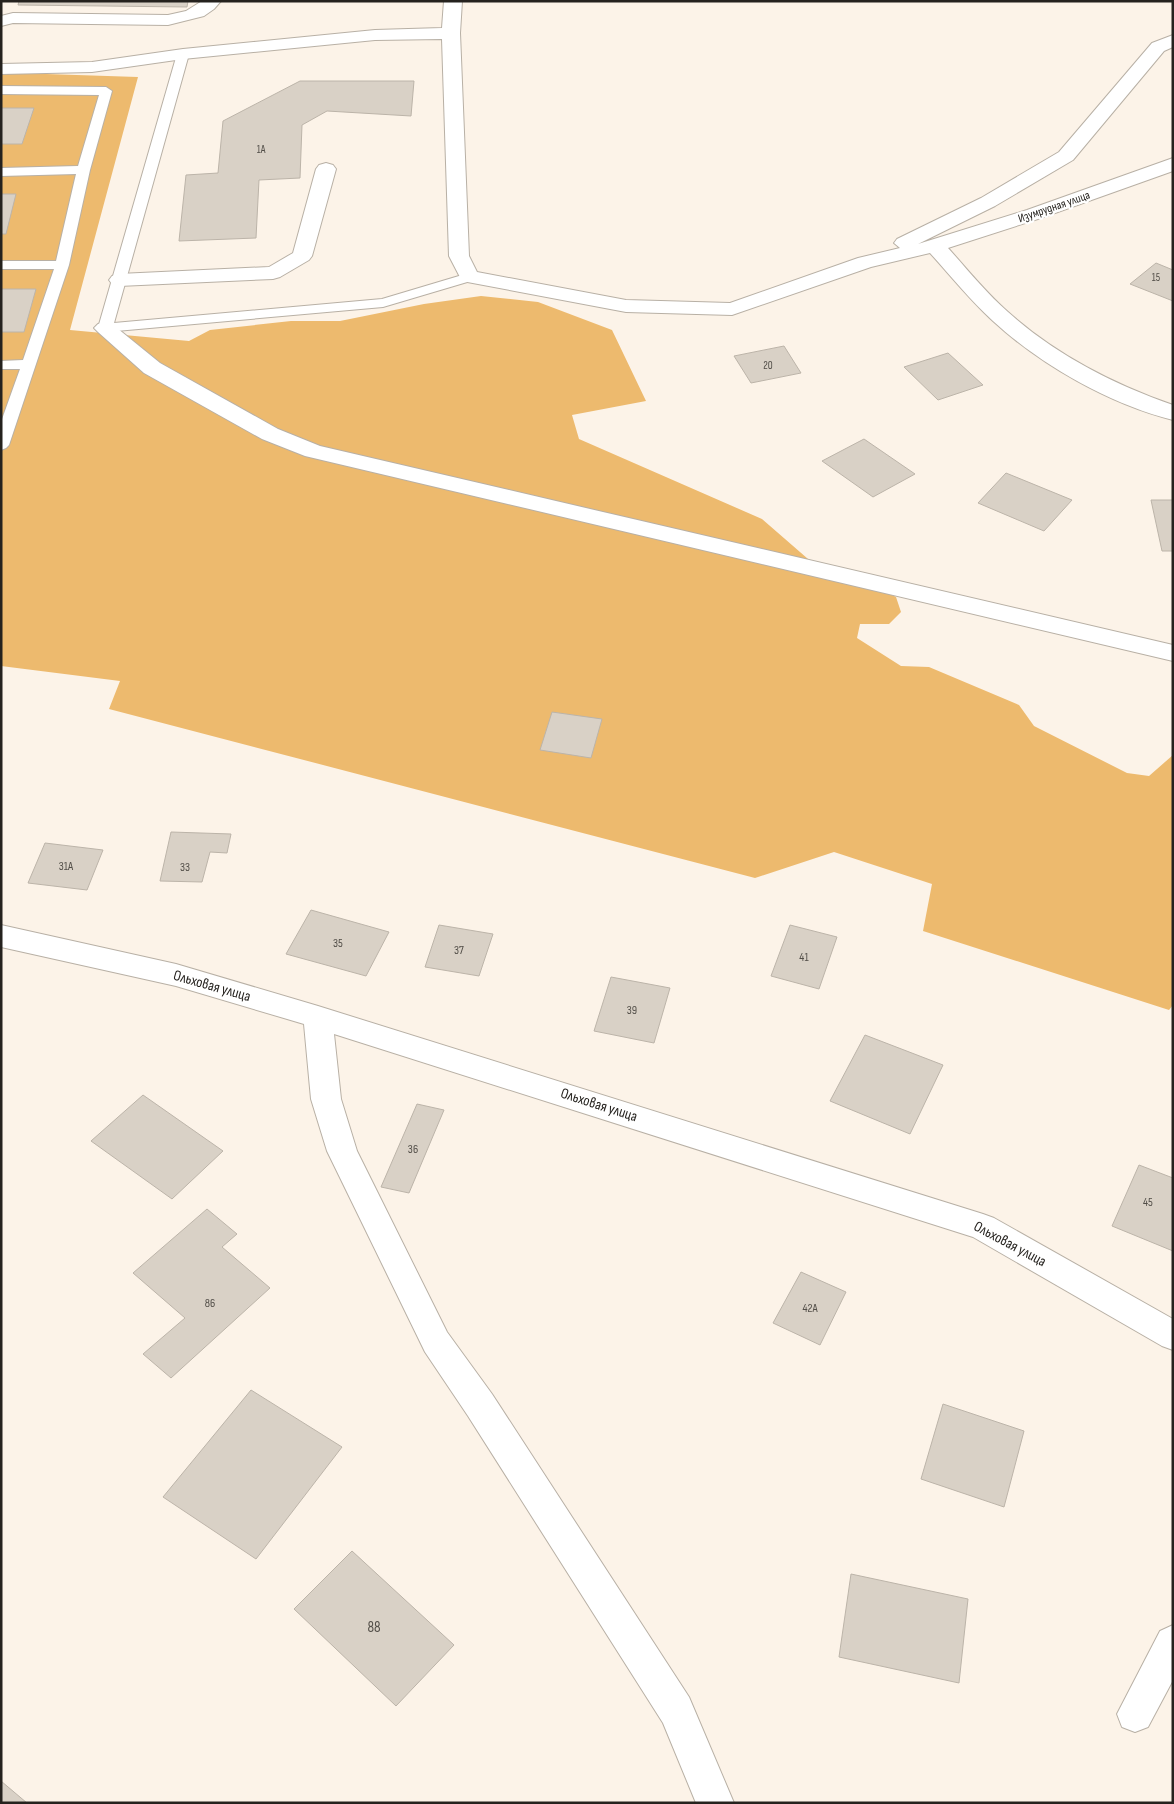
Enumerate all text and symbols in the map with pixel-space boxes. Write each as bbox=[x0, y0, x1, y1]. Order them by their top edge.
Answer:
house number: 1А bbox=[257, 143, 266, 156]
street label: Изумрудная улица bbox=[1016, 188, 1092, 226]
house number: 15 bbox=[1152, 271, 1160, 284]
house number: 20 bbox=[763, 359, 773, 372]
house number: 31А bbox=[59, 859, 74, 874]
house number: 33 bbox=[180, 860, 190, 875]
house number: 35 bbox=[333, 936, 343, 951]
house number: 37 bbox=[454, 943, 464, 958]
house number: 41 bbox=[799, 950, 809, 965]
street label: Ольховая улица bbox=[171, 966, 253, 1006]
house number: 39 bbox=[627, 1003, 637, 1018]
street label: Ольховая улица bbox=[558, 1084, 640, 1126]
house number: 36 bbox=[408, 1142, 418, 1157]
house number: 45 bbox=[1143, 1195, 1153, 1210]
street label: Ольховая улица bbox=[970, 1217, 1050, 1271]
house number: 86 bbox=[205, 1296, 215, 1311]
house number: 42А bbox=[802, 1301, 818, 1316]
house number: 88 bbox=[367, 1618, 381, 1637]

